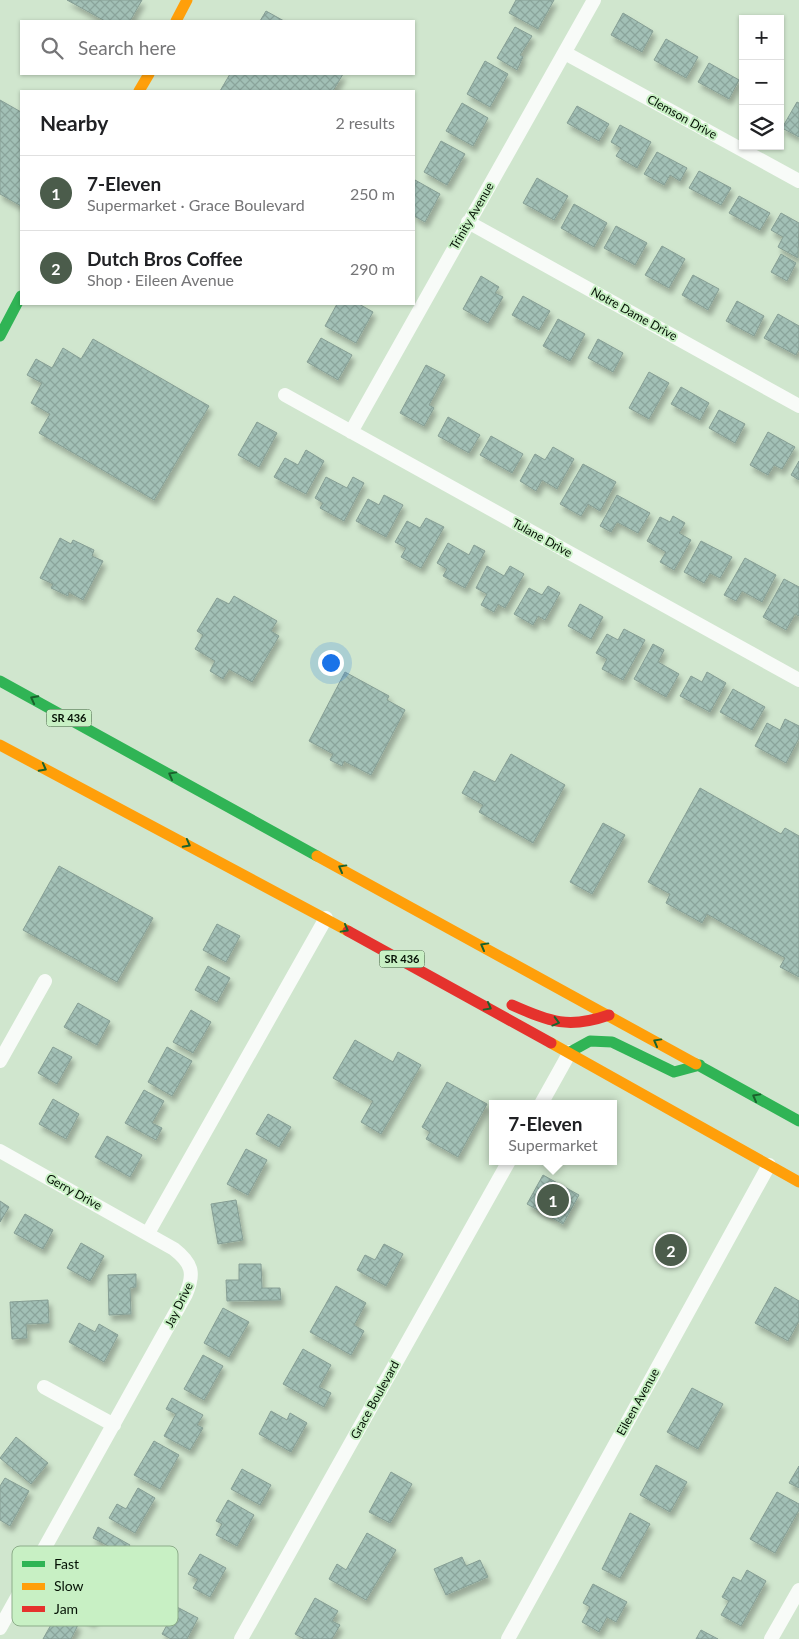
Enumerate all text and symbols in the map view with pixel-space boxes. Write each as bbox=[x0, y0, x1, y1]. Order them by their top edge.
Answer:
map controls bbox=[739, 15, 784, 150]
button: + bbox=[739, 15, 784, 60]
search box bbox=[20, 20, 415, 75]
icon: search bbox=[38, 34, 66, 62]
text: Search here bbox=[78, 36, 176, 59]
button: − bbox=[739, 60, 784, 105]
street label: Clemson Drive bbox=[645, 91, 720, 142]
button: layers bbox=[739, 105, 784, 150]
text: Nearby bbox=[40, 110, 108, 135]
text: 2 results bbox=[335, 113, 395, 132]
text: 7-Eleven bbox=[87, 172, 161, 195]
street label: Trinity Avenue bbox=[446, 179, 497, 252]
text: 1 bbox=[51, 184, 61, 203]
text: 250 m bbox=[350, 184, 395, 203]
text: Supermarket · Grace Boulevard bbox=[87, 195, 305, 214]
text: Dutch Bros Coffee bbox=[87, 247, 243, 270]
text: 2 bbox=[51, 259, 61, 278]
text: 290 m bbox=[350, 259, 395, 278]
text: Shop · Eileen Avenue bbox=[87, 270, 234, 289]
street label: Notre Dame Drive bbox=[588, 284, 680, 343]
street label: Tulane Drive bbox=[510, 515, 575, 560]
your location bbox=[318, 650, 344, 676]
one-way arrow bbox=[30, 696, 39, 706]
road number: SR 436 bbox=[46, 710, 92, 726]
one-way arrow bbox=[38, 762, 47, 772]
one-way arrow bbox=[169, 771, 178, 781]
one-way arrow bbox=[181, 838, 190, 848]
one-way arrow bbox=[338, 864, 347, 874]
one-way arrow bbox=[340, 922, 349, 932]
one-way arrow bbox=[480, 942, 489, 952]
road number: SR 436 bbox=[380, 951, 424, 968]
one-way arrow bbox=[483, 1000, 492, 1010]
one-way arrow bbox=[552, 1016, 561, 1027]
one-way arrow bbox=[653, 1038, 662, 1048]
one-way arrow bbox=[753, 1093, 762, 1103]
popup bbox=[489, 1100, 617, 1165]
text: 7-Eleven bbox=[508, 1112, 583, 1135]
text: Supermarket bbox=[508, 1135, 598, 1154]
street label: Gerry Drive bbox=[44, 1170, 105, 1213]
pin: 1 bbox=[537, 1181, 569, 1219]
pin: 2 bbox=[655, 1231, 687, 1269]
street label: Jay Drive bbox=[161, 1280, 196, 1330]
street label: Grace Boulevard bbox=[347, 1358, 402, 1441]
street label: Eileen Avenue bbox=[613, 1366, 662, 1438]
legend bbox=[12, 1546, 178, 1626]
text: Fast bbox=[54, 1555, 79, 1572]
text: Slow bbox=[54, 1577, 84, 1594]
text: Jam bbox=[54, 1600, 78, 1617]

